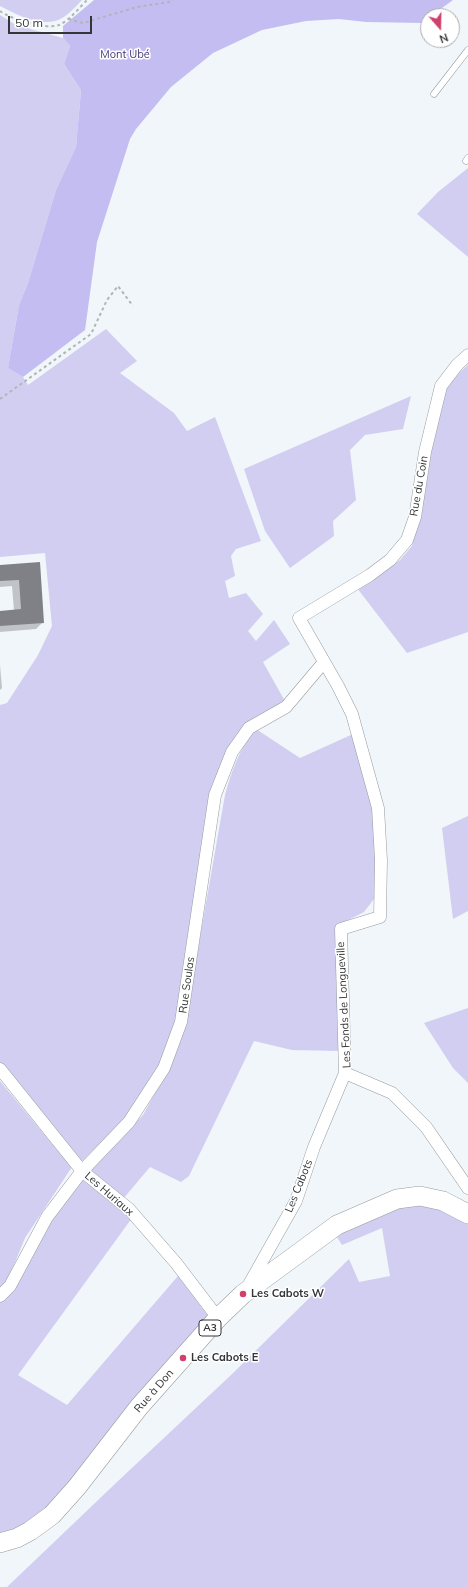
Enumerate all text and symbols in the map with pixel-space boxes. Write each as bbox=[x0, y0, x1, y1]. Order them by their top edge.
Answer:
scale bar bbox=[10, 8, 94, 34]
north arrow bbox=[420, 8, 460, 48]
text: 50 m bbox=[15, 15, 43, 30]
text: N bbox=[437, 30, 450, 46]
park label: Mont Ubé bbox=[100, 48, 150, 62]
street label: Rue du Coin bbox=[407, 455, 431, 517]
street label: Les Fonds de Longueville bbox=[334, 941, 354, 1069]
street label: Rue Soulas bbox=[176, 956, 198, 1014]
street label: Les Cabots bbox=[282, 1157, 316, 1215]
street label: Les Huriaux bbox=[82, 1169, 136, 1219]
place label: Les Cabots W bbox=[251, 1287, 324, 1301]
marker: Les Cabots W bbox=[238, 1289, 248, 1299]
road number: A3 bbox=[199, 1320, 221, 1336]
place label: Les Cabots E bbox=[191, 1351, 258, 1365]
marker: Les Cabots E bbox=[178, 1353, 188, 1363]
street label: Rue à Don bbox=[132, 1367, 176, 1415]

